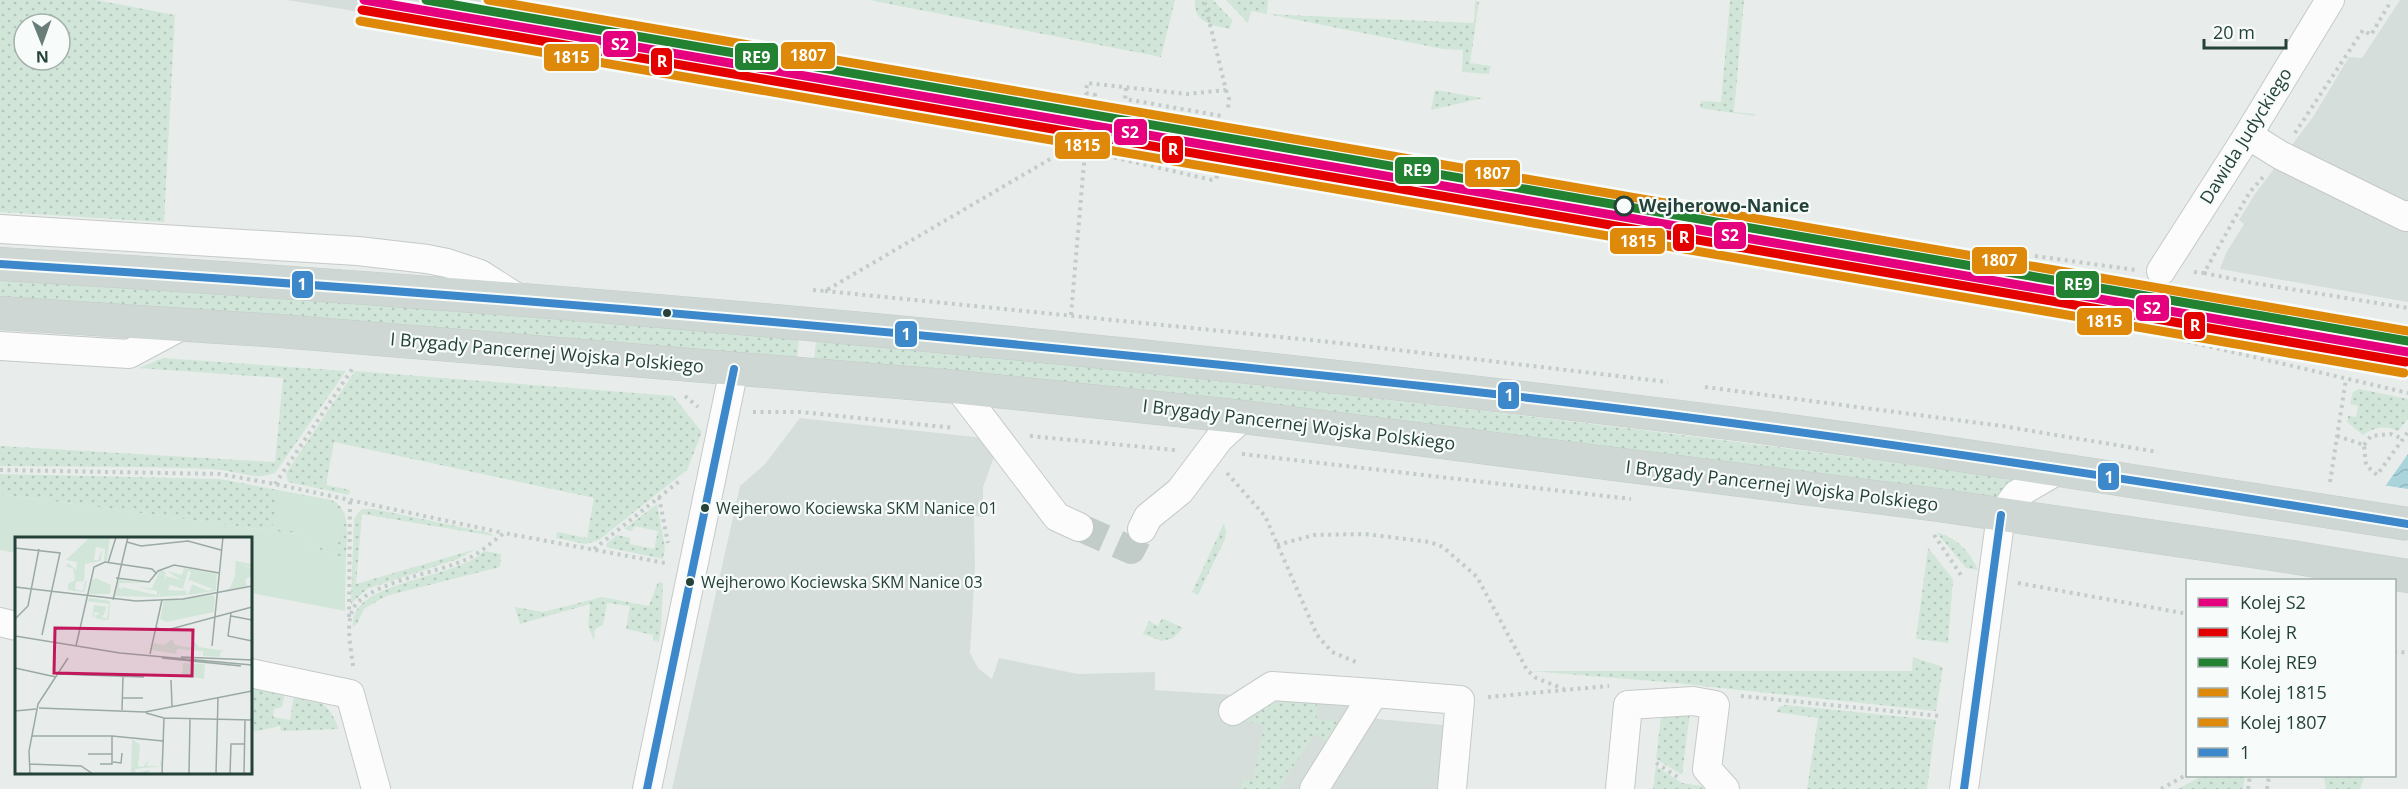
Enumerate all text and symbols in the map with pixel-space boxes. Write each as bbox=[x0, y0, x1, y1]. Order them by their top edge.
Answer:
north arrow bbox=[12, 12, 72, 72]
scale bar bbox=[2204, 12, 2286, 50]
text: 20 m bbox=[2213, 20, 2255, 44]
line badge: S2 bbox=[602, 30, 637, 58]
text: S2 bbox=[611, 33, 629, 55]
line badge: 1807 bbox=[780, 41, 836, 70]
line badge: RE9 bbox=[734, 42, 779, 71]
line badge: 1815 bbox=[543, 43, 600, 72]
text: 1807 bbox=[790, 44, 826, 66]
text: N bbox=[36, 46, 49, 68]
text: 1815 bbox=[553, 46, 589, 68]
text: RE9 bbox=[742, 46, 770, 68]
line badge: R bbox=[650, 47, 673, 76]
text: R bbox=[657, 50, 668, 72]
street label: Dawida Judyckiego bbox=[2194, 63, 2297, 208]
line badge: S2 bbox=[1113, 118, 1148, 146]
text: S2 bbox=[1121, 121, 1139, 143]
line badge: 1815 bbox=[1054, 131, 1111, 160]
text: 1815 bbox=[1064, 134, 1100, 156]
line badge: R bbox=[1161, 135, 1184, 164]
text: R bbox=[1168, 138, 1179, 160]
line badge: RE9 bbox=[1394, 156, 1440, 185]
text: RE9 bbox=[1403, 159, 1431, 181]
line badge: 1807 bbox=[1464, 159, 1521, 188]
text: 1807 bbox=[1474, 162, 1510, 184]
place label: Wejherowo-Nanice bbox=[1639, 193, 1809, 217]
marker: Wejherowo-Nanice bbox=[1614, 196, 1634, 216]
line badge: S2 bbox=[1713, 221, 1747, 250]
line badge: R bbox=[1672, 223, 1695, 252]
text: S2 bbox=[1721, 224, 1739, 246]
text: R bbox=[1679, 226, 1690, 248]
line badge: 1815 bbox=[1609, 227, 1666, 255]
text: 1815 bbox=[1620, 230, 1656, 252]
line badge: 1807 bbox=[1971, 246, 2028, 275]
text: 1807 bbox=[1981, 249, 2017, 271]
line badge: 1 bbox=[291, 270, 314, 299]
line badge: RE9 bbox=[2055, 270, 2100, 299]
text: 1 bbox=[297, 273, 307, 295]
text: RE9 bbox=[2064, 273, 2092, 295]
line badge: S2 bbox=[2135, 294, 2170, 322]
text: S2 bbox=[2143, 297, 2161, 319]
unlabelled marker bbox=[661, 307, 673, 319]
line badge: 1815 bbox=[2076, 307, 2133, 336]
text: 1815 bbox=[2086, 310, 2122, 332]
line badge: R bbox=[2183, 311, 2206, 340]
text: R bbox=[2190, 314, 2201, 336]
line badge: 1 bbox=[894, 320, 918, 348]
text: 1 bbox=[901, 323, 911, 345]
street label: I Brygady Pancernej Wojska Polskiego bbox=[389, 326, 705, 378]
line badge: 1 bbox=[1497, 381, 1520, 410]
text: 1 bbox=[1504, 384, 1514, 406]
street label: I Brygady Pancernej Wojska Polskiego bbox=[1141, 393, 1457, 455]
street label: I Brygady Pancernej Wojska Polskiego bbox=[1624, 454, 1940, 516]
line badge: 1 bbox=[2097, 462, 2120, 491]
text: 1 bbox=[2104, 466, 2114, 488]
place label: Wejherowo Kociewska SKM Nanice 01 bbox=[716, 497, 998, 519]
marker: Wejherowo Kociewska SKM Nanice 01 bbox=[699, 502, 711, 514]
inset map bbox=[15, 537, 252, 774]
place label: Wejherowo Kociewska SKM Nanice 03 bbox=[701, 571, 983, 593]
marker: Wejherowo Kociewska SKM Nanice 03 bbox=[684, 576, 696, 588]
legend bbox=[2186, 579, 2396, 777]
text: Kolej S2 bbox=[2240, 590, 2306, 614]
text: Kolej R bbox=[2240, 620, 2297, 644]
text: Kolej RE9 bbox=[2240, 650, 2317, 674]
text: Kolej 1815 bbox=[2240, 680, 2327, 704]
text: Kolej 1807 bbox=[2240, 710, 2327, 734]
text: 1 bbox=[2240, 740, 2250, 764]

